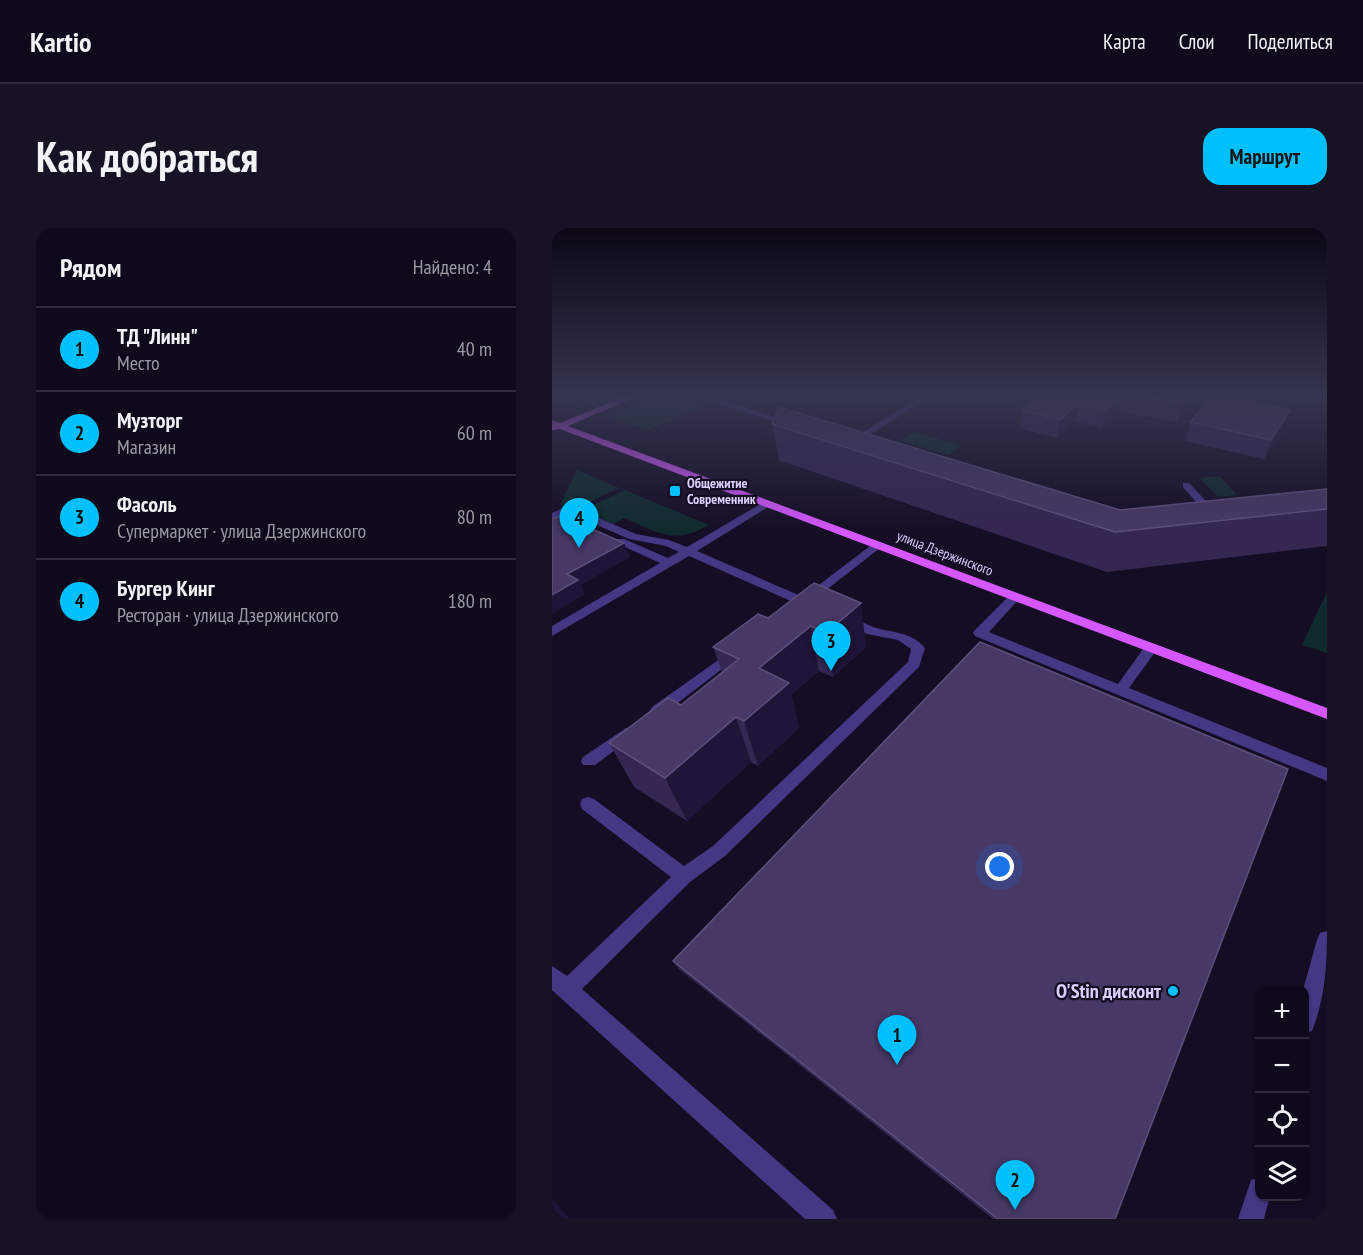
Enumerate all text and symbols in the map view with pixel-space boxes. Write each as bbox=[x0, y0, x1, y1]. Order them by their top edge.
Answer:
text: Kartio bbox=[30, 23, 92, 60]
text: Карта bbox=[1103, 28, 1146, 55]
text: Слои bbox=[1179, 28, 1214, 55]
text: Поделиться bbox=[1247, 28, 1333, 55]
button: Маршрут bbox=[1203, 128, 1327, 185]
text: Как добраться bbox=[36, 129, 258, 184]
text: Рядом bbox=[60, 251, 121, 284]
text: Найдено: 4 bbox=[413, 254, 492, 280]
text: ТД "Линн" bbox=[117, 322, 198, 350]
text: 1 bbox=[75, 336, 84, 362]
text: 40 m bbox=[457, 336, 492, 362]
text: Место bbox=[117, 350, 160, 376]
text: Музторг bbox=[117, 406, 182, 434]
text: 2 bbox=[75, 420, 84, 446]
text: 60 m bbox=[457, 420, 492, 446]
text: Магазин bbox=[117, 434, 176, 460]
place label: Общежитие Современник bbox=[687, 474, 756, 508]
marker: Общежитие Современник bbox=[668, 484, 682, 498]
text: Фасоль bbox=[117, 490, 177, 518]
pin: 4 bbox=[560, 498, 598, 548]
text: 3 bbox=[75, 504, 84, 530]
text: 80 m bbox=[457, 504, 492, 530]
text: Супермаркет · улица Дзержинского bbox=[117, 518, 366, 544]
street label: улица Дзержинского bbox=[894, 526, 996, 580]
text: Бургер Кинг bbox=[117, 574, 214, 602]
text: 4 bbox=[75, 588, 84, 614]
text: 180 m bbox=[448, 588, 492, 614]
text: Ресторан · улица Дзержинского bbox=[117, 602, 339, 628]
pin: 3 bbox=[812, 622, 850, 671]
your location bbox=[985, 852, 1014, 881]
place label: O'Stin дисконт bbox=[1056, 978, 1161, 1004]
marker: O'Stin дисконт bbox=[1166, 984, 1180, 998]
map controls bbox=[1255, 985, 1309, 1201]
button: + bbox=[1255, 985, 1309, 1039]
pin: 1 bbox=[878, 1016, 916, 1065]
button: − bbox=[1255, 1039, 1309, 1093]
button: locate bbox=[1255, 1093, 1309, 1147]
button: layers bbox=[1255, 1147, 1309, 1201]
pin: 2 bbox=[996, 1160, 1034, 1210]

